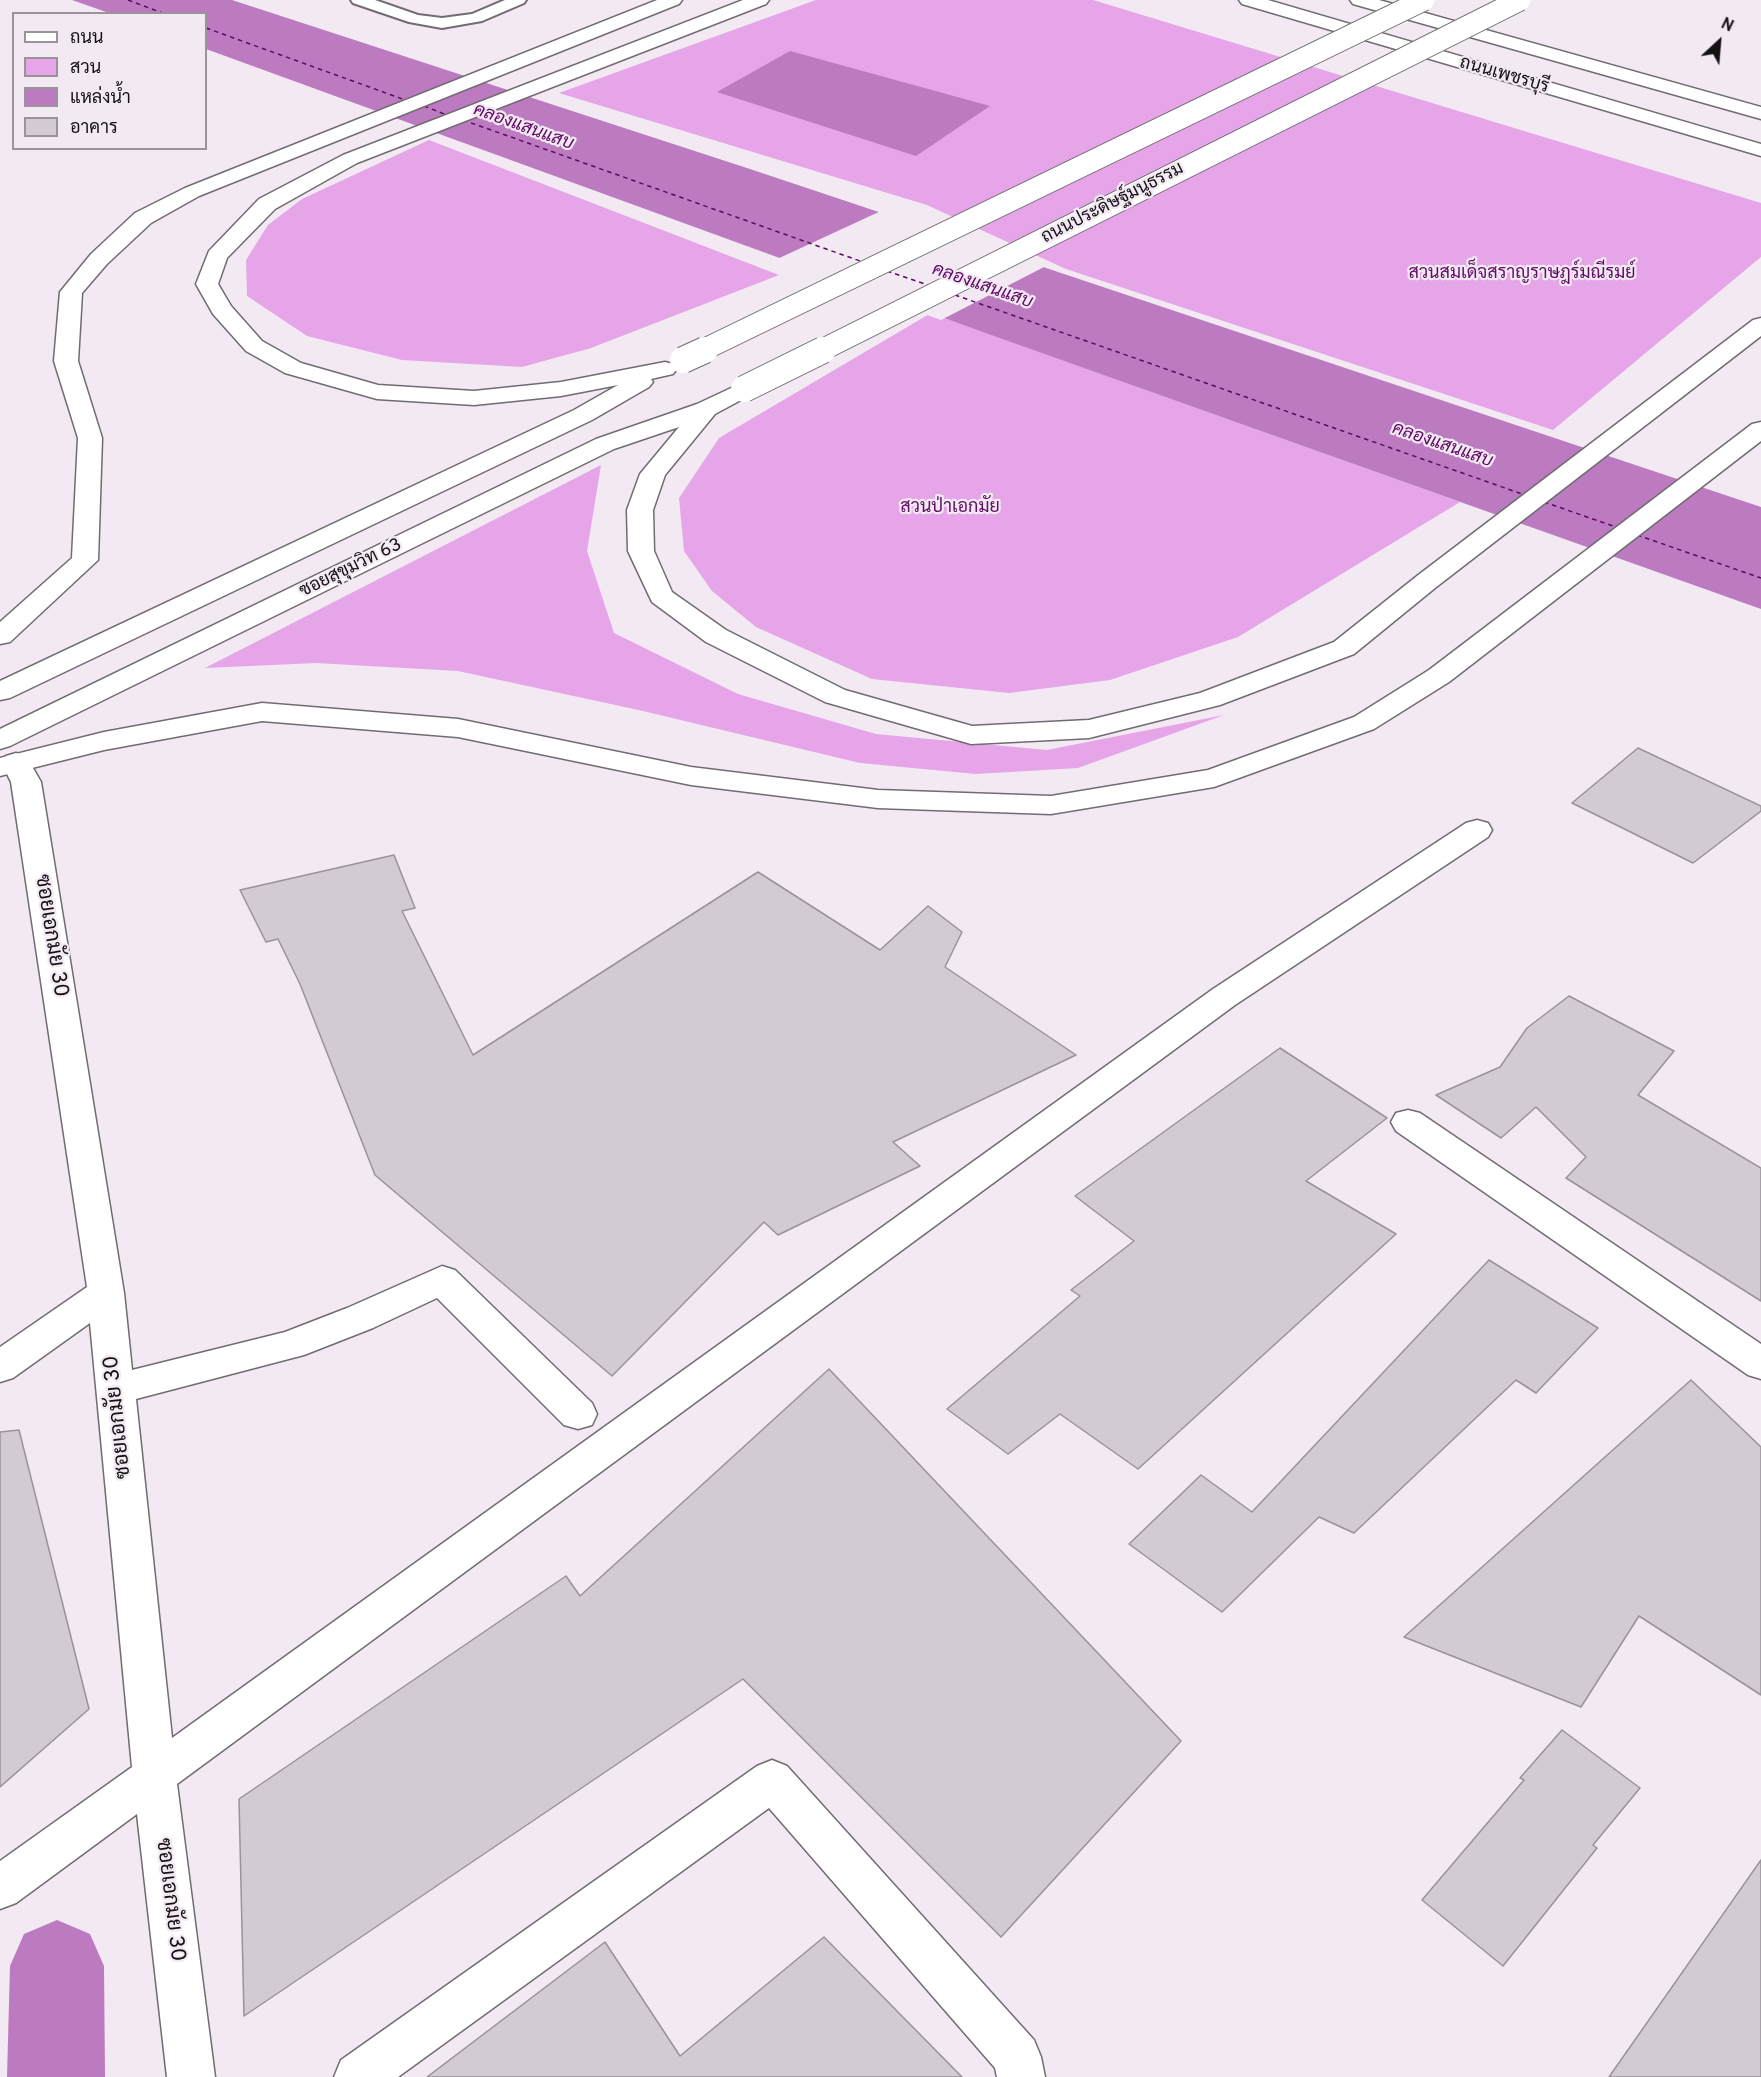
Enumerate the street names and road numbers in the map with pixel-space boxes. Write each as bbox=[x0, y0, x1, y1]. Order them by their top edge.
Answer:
street label: ถนนเพชรบุรี bbox=[1457, 53, 1551, 99]
street label: ถนนประดิษฐ์มนูธรรม bbox=[1038, 159, 1188, 249]
street label: ซอยสุขุมวิท 63 bbox=[296, 535, 406, 603]
street label: ซอยเอกมัย 30 bbox=[28, 873, 72, 999]
street label: ซอยเอกมัย 30 bbox=[100, 1354, 138, 1480]
street label: ซอยเอกมัย 30 bbox=[149, 1837, 189, 1963]

